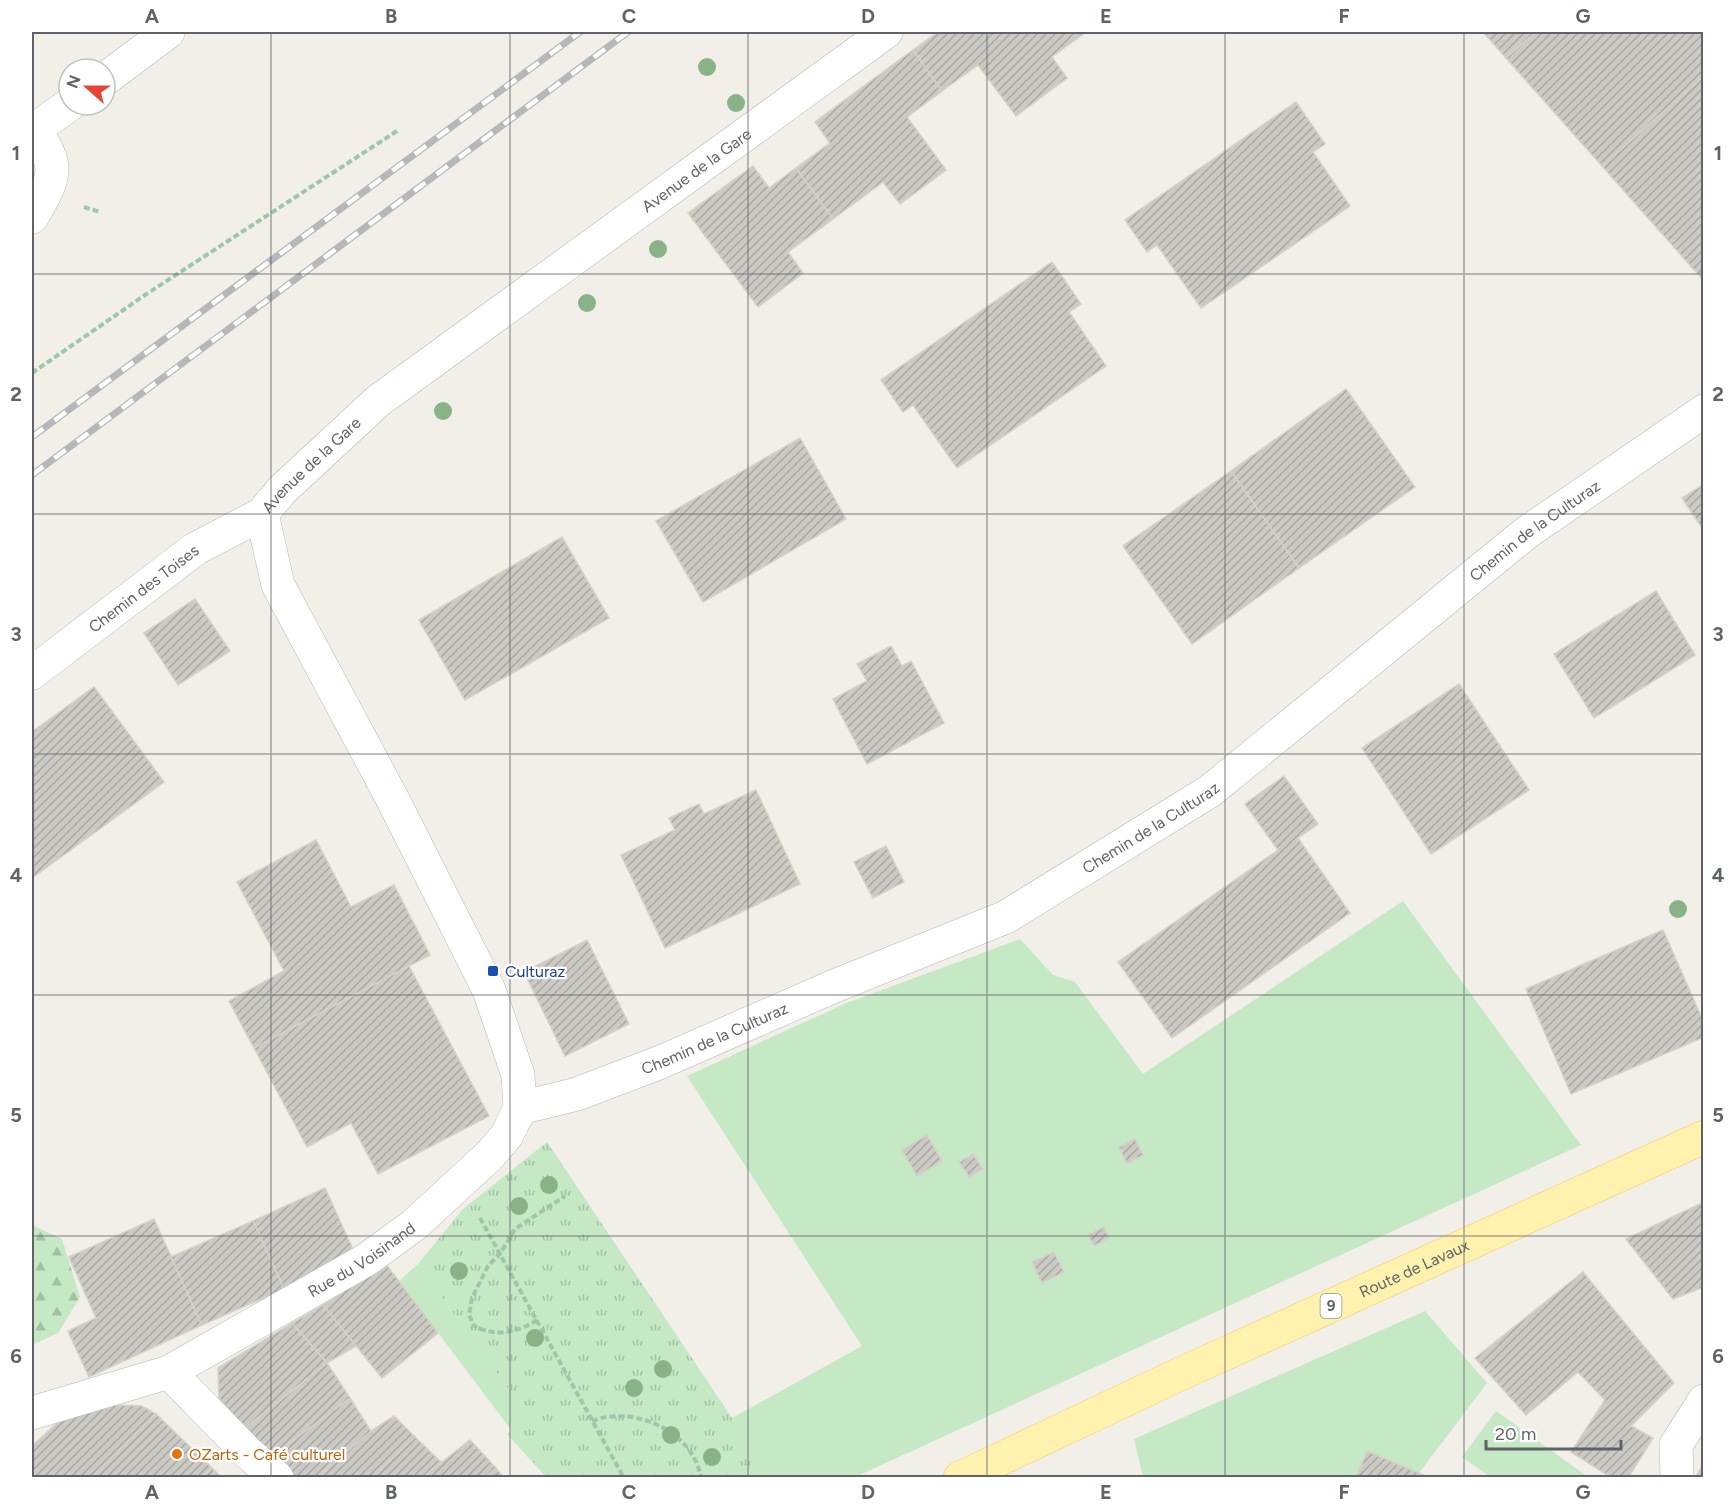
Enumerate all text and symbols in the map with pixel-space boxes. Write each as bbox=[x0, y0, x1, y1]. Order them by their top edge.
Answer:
text: A bbox=[145, 4, 160, 28]
text: B bbox=[385, 4, 397, 28]
text: C bbox=[622, 4, 636, 28]
text: D bbox=[861, 4, 875, 28]
text: E bbox=[1100, 4, 1112, 28]
text: F bbox=[1338, 4, 1350, 28]
text: G bbox=[1576, 4, 1591, 28]
north arrow bbox=[57, 57, 117, 117]
text: N bbox=[62, 73, 85, 91]
street label: Avenue de la Gare bbox=[638, 124, 755, 216]
text: 1 bbox=[12, 141, 20, 165]
text: 1 bbox=[1714, 141, 1722, 165]
text: 2 bbox=[10, 382, 22, 406]
text: 2 bbox=[1712, 382, 1724, 406]
street label: Avenue de la Gare bbox=[258, 413, 365, 517]
street label: Chemin de la Culturaz bbox=[1466, 476, 1604, 585]
street label: Chemin des Toises bbox=[85, 541, 203, 637]
text: 3 bbox=[10, 622, 22, 646]
text: 3 bbox=[1712, 622, 1724, 646]
street label: Chemin de la Culturaz bbox=[1079, 778, 1224, 878]
text: 4 bbox=[10, 863, 23, 887]
text: 4 bbox=[1712, 863, 1725, 887]
place label: Culturaz bbox=[505, 962, 566, 981]
marker: Culturaz bbox=[486, 964, 500, 978]
street label: Chemin de la Culturaz bbox=[639, 999, 791, 1079]
text: 5 bbox=[10, 1103, 22, 1127]
text: 5 bbox=[1712, 1103, 1724, 1127]
street label: Rue du Voisinand bbox=[304, 1218, 419, 1301]
street label: Route de Lavaux bbox=[1356, 1236, 1472, 1302]
road number: 9 bbox=[1320, 1294, 1342, 1318]
text: 6 bbox=[10, 1344, 22, 1368]
text: 6 bbox=[1712, 1344, 1724, 1368]
scale bar bbox=[1486, 1413, 1621, 1451]
text: 20 m bbox=[1495, 1423, 1536, 1445]
place label: OZarts - Café culturel bbox=[189, 1445, 345, 1464]
marker: OZarts - Café culturel bbox=[170, 1447, 184, 1461]
text: A bbox=[145, 1480, 160, 1504]
text: B bbox=[385, 1480, 397, 1504]
text: C bbox=[622, 1480, 636, 1504]
text: D bbox=[861, 1480, 875, 1504]
text: E bbox=[1100, 1480, 1112, 1504]
text: F bbox=[1338, 1480, 1350, 1504]
text: G bbox=[1576, 1480, 1591, 1504]

